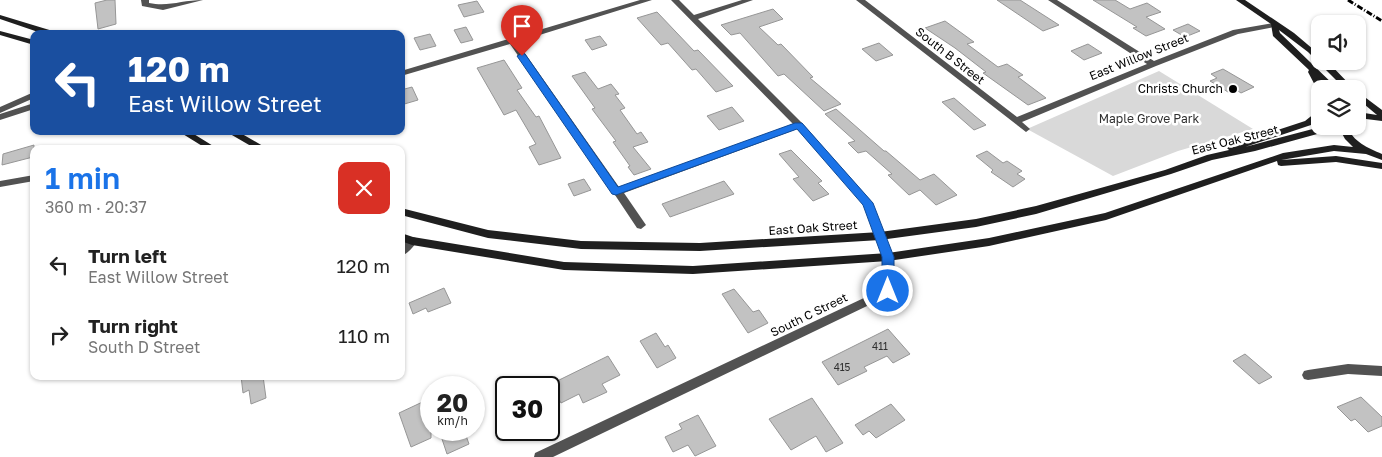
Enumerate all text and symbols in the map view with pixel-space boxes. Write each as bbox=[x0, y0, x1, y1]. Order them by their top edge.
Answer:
pin bbox=[501, 5, 543, 56]
icon: arrive bbox=[508, 12, 536, 40]
map controls bbox=[1311, 15, 1366, 135]
button: sound bbox=[1311, 15, 1366, 70]
street label: South B Street bbox=[913, 24, 988, 87]
street label: East Willow Street bbox=[1087, 30, 1191, 83]
text: 120 m bbox=[128, 48, 230, 90]
icon: left bbox=[45, 50, 110, 115]
button: layers bbox=[1311, 80, 1366, 135]
place label: Christs Church bbox=[1138, 81, 1223, 96]
marker: Christs Church bbox=[1227, 83, 1239, 95]
text: East Willow Street bbox=[128, 90, 322, 117]
park label: Maple Grove Park bbox=[1099, 111, 1199, 126]
street label: East Oak Street bbox=[1190, 121, 1280, 158]
text: 1 min bbox=[45, 160, 120, 196]
button: close bbox=[338, 162, 390, 214]
text: 360 m · 20:37 bbox=[45, 197, 147, 217]
street label: East Oak Street bbox=[768, 217, 858, 238]
text: Turn left bbox=[88, 244, 167, 267]
icon: left bbox=[45, 251, 73, 279]
text: 120 m bbox=[336, 254, 390, 277]
position arrow bbox=[861, 264, 913, 316]
text: East Willow Street bbox=[88, 267, 229, 287]
street label: South C Street bbox=[768, 289, 850, 340]
text: Turn right bbox=[88, 314, 178, 337]
icon: right bbox=[45, 321, 73, 349]
text: 110 m bbox=[338, 324, 390, 347]
text: South D Street bbox=[88, 337, 200, 357]
house number: 411 bbox=[872, 340, 888, 352]
house number: 415 bbox=[834, 361, 851, 373]
speed limit sign: 30 bbox=[495, 376, 560, 441]
text: 20 bbox=[437, 387, 468, 418]
text: km/h bbox=[437, 413, 468, 428]

